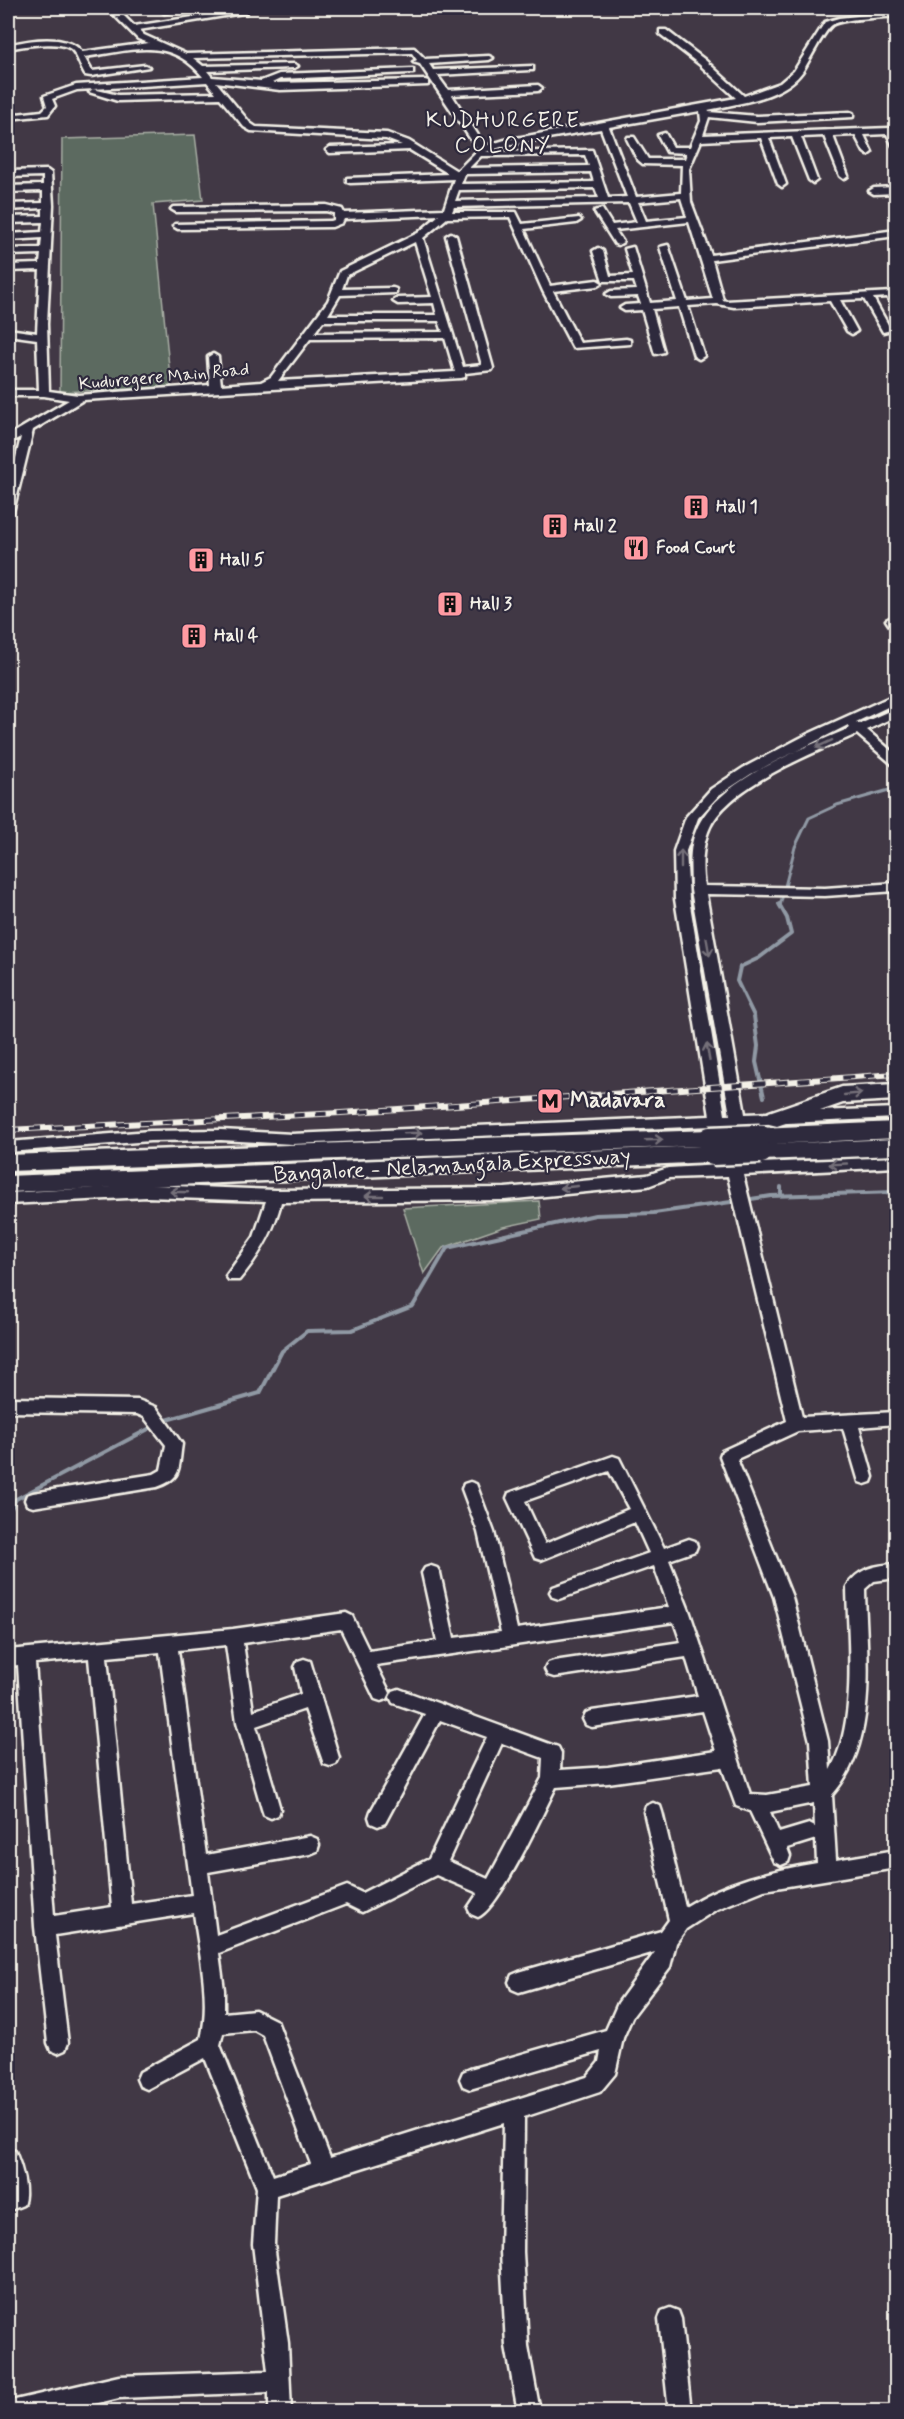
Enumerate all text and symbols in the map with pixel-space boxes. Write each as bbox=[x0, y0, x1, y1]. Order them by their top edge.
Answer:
district label: KUDHURGERE COLONY bbox=[426, 107, 580, 160]
street label: Kuduregere Main Road bbox=[78, 358, 250, 396]
building icon: Hall 1 bbox=[681, 492, 711, 522]
place label: Hall 1 bbox=[716, 495, 758, 519]
building icon: Hall 2 bbox=[540, 511, 570, 541]
place label: Hall 2 bbox=[574, 514, 617, 538]
restaurant icon: Food Court bbox=[621, 533, 651, 563]
place label: Food Court bbox=[656, 536, 736, 560]
building icon: Hall 5 bbox=[186, 545, 216, 575]
place label: Hall 5 bbox=[220, 548, 265, 572]
building icon: Hall 3 bbox=[435, 589, 465, 619]
place label: Hall 3 bbox=[470, 592, 513, 616]
building icon: Hall 4 bbox=[179, 621, 209, 651]
place label: Hall 4 bbox=[214, 624, 259, 648]
one-way arrow bbox=[815, 739, 833, 750]
one-way arrow bbox=[675, 850, 687, 870]
one-way arrow bbox=[703, 937, 714, 957]
one-way arrow bbox=[702, 1043, 713, 1062]
metro station icon: Madavara bbox=[535, 1086, 565, 1116]
place label: Madavara bbox=[570, 1087, 665, 1115]
one-way arrow bbox=[843, 1088, 863, 1099]
one-way arrow bbox=[403, 1127, 423, 1138]
one-way arrow bbox=[643, 1134, 663, 1146]
street label: Bangalore - Nelamangala Expressway bbox=[273, 1143, 631, 1192]
one-way arrow bbox=[829, 1159, 849, 1170]
one-way arrow bbox=[559, 1182, 579, 1193]
one-way arrow bbox=[170, 1187, 190, 1198]
one-way arrow bbox=[365, 1190, 385, 1202]

